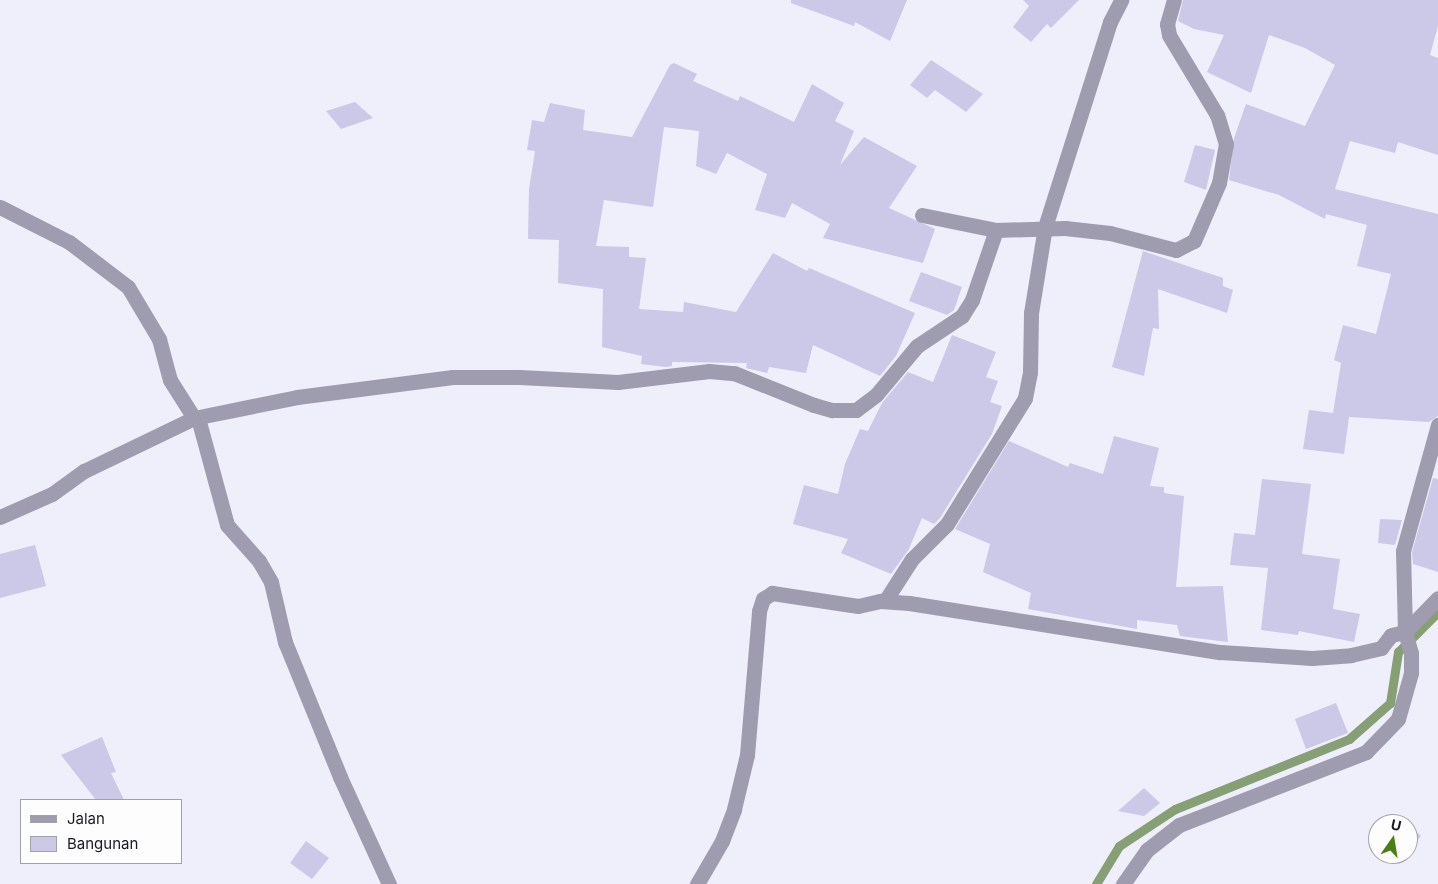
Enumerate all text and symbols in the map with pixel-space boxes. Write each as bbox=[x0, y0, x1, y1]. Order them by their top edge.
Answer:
legend bbox=[20, 799, 182, 864]
text: Jalan bbox=[67, 809, 105, 828]
north arrow bbox=[1368, 814, 1418, 864]
text: U bbox=[1389, 815, 1403, 834]
text: Bangunan bbox=[67, 834, 138, 853]

